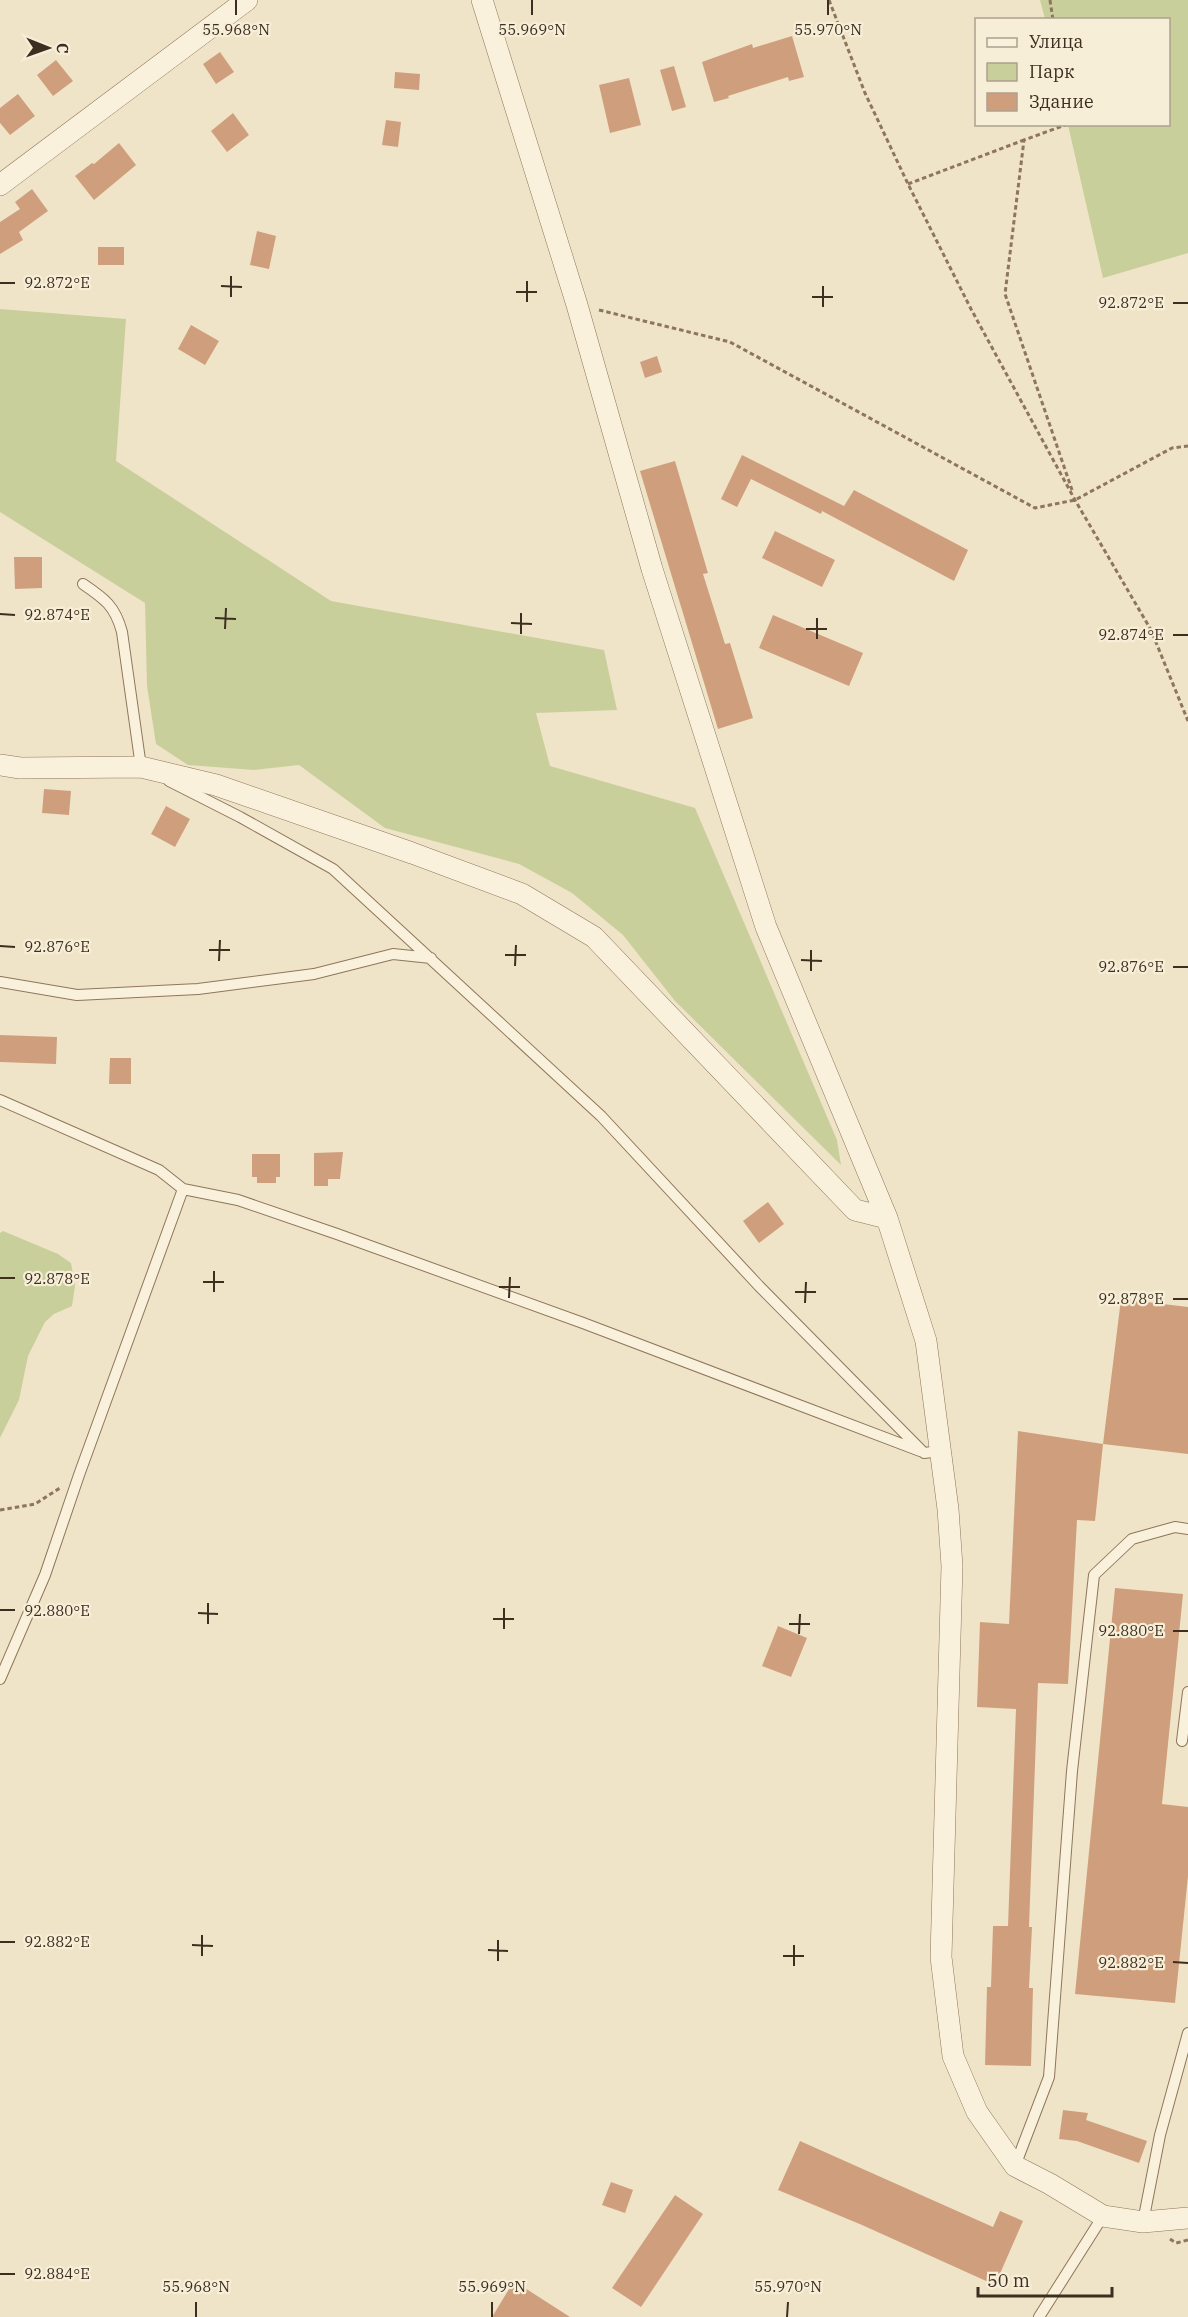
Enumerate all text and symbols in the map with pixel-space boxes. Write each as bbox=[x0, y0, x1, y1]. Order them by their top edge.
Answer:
north arrow bbox=[18, 18, 78, 78]
legend bbox=[975, 18, 1170, 126]
text: 55.968°N bbox=[202, 20, 270, 39]
text: 55.969°N bbox=[498, 20, 566, 39]
text: 55.970°N bbox=[794, 20, 862, 39]
text: Улица bbox=[1029, 30, 1084, 53]
text: С bbox=[53, 43, 73, 54]
text: Парк bbox=[1029, 60, 1075, 83]
text: Здание bbox=[1029, 90, 1094, 113]
text: 92.872°E bbox=[24, 273, 90, 292]
text: 92.872°E bbox=[1098, 293, 1164, 312]
text: 92.874°E bbox=[24, 605, 90, 624]
text: 92.874°E bbox=[1098, 625, 1164, 644]
text: 92.876°E bbox=[24, 937, 90, 956]
text: 92.876°E bbox=[1098, 957, 1164, 976]
text: 92.878°E bbox=[24, 1269, 90, 1288]
text: 92.878°E bbox=[1098, 1289, 1164, 1308]
text: 92.880°E bbox=[24, 1601, 90, 1620]
text: 92.880°E bbox=[1098, 1621, 1164, 1640]
text: 92.882°E bbox=[24, 1932, 90, 1951]
text: 92.882°E bbox=[1098, 1953, 1164, 1972]
scale bar bbox=[978, 2260, 1112, 2298]
text: 92.884°E bbox=[24, 2264, 90, 2283]
text: 50 m bbox=[987, 2269, 1030, 2292]
text: 55.968°N bbox=[162, 2277, 230, 2296]
text: 55.969°N bbox=[458, 2277, 526, 2296]
text: 55.970°N bbox=[754, 2277, 822, 2296]

